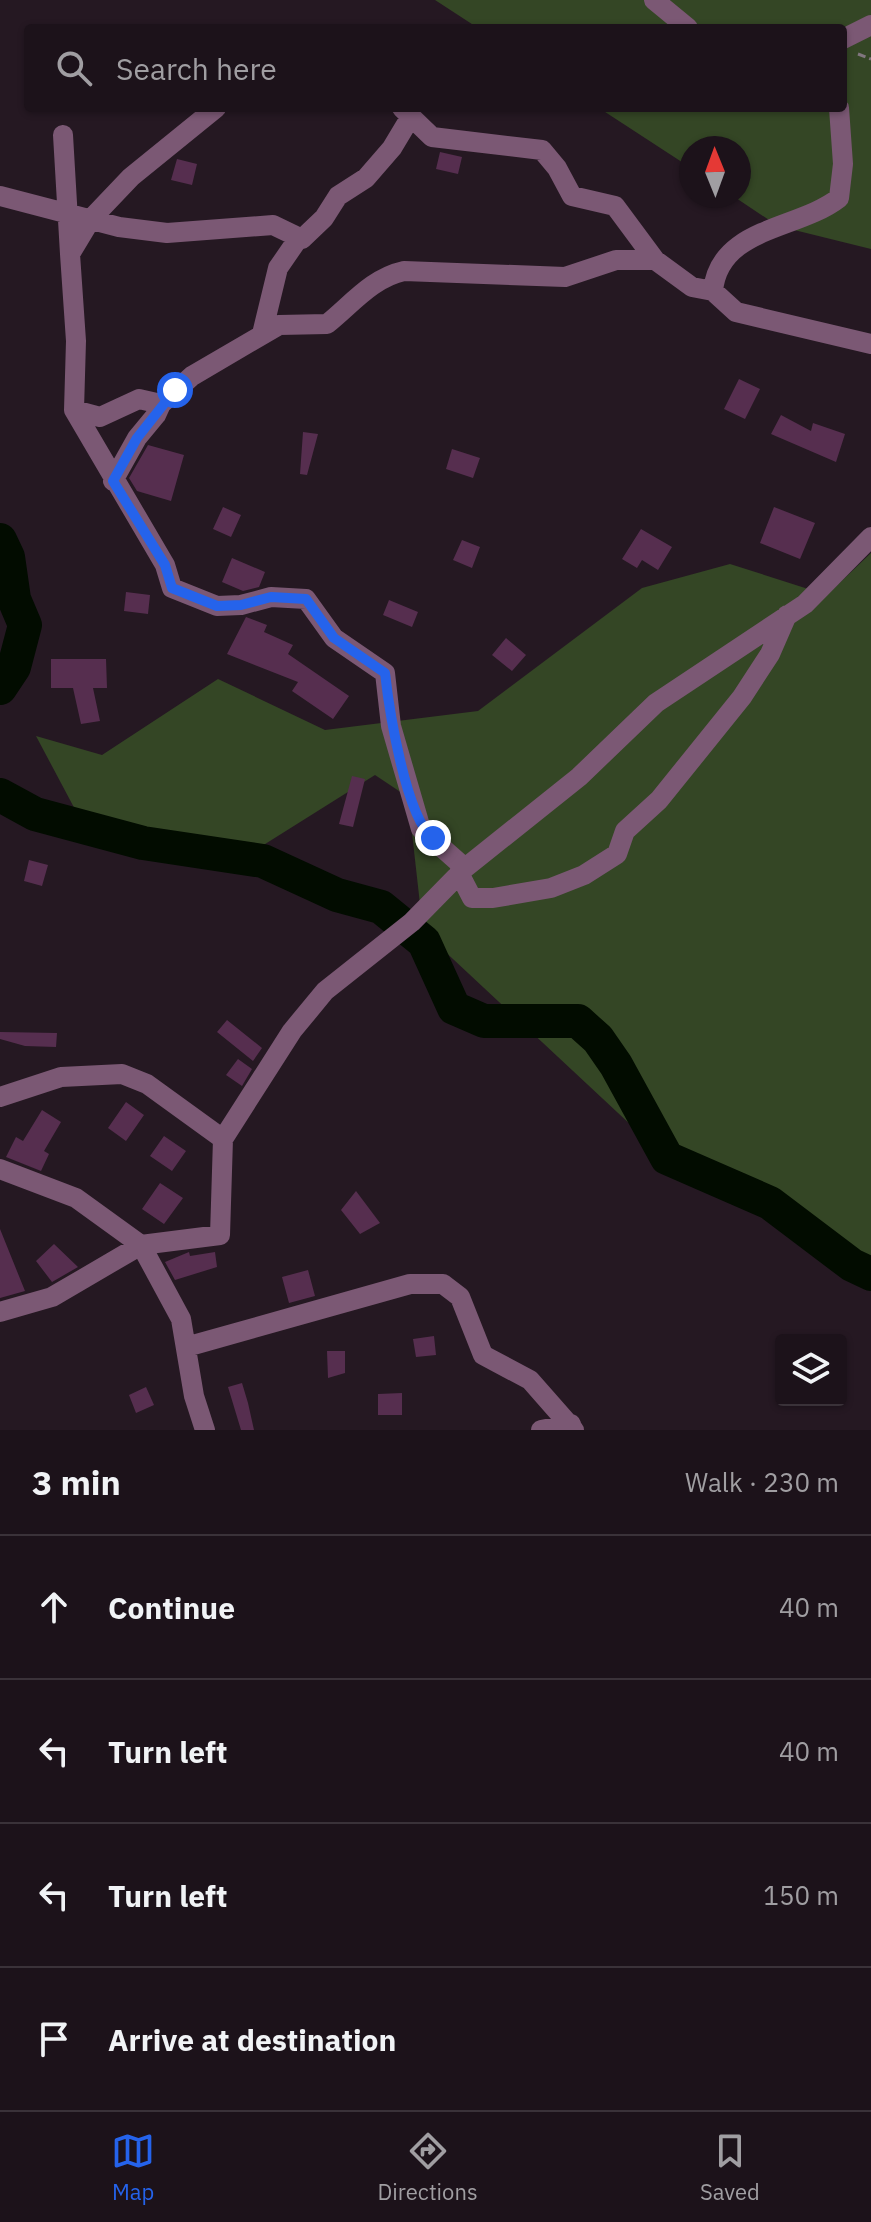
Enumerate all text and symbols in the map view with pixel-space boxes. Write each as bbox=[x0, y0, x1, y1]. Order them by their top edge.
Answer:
search box bbox=[24, 24, 847, 112]
icon: search bbox=[52, 46, 96, 90]
text: Search here bbox=[116, 49, 277, 88]
north arrow bbox=[679, 136, 751, 208]
route start bbox=[157, 372, 193, 408]
route end bbox=[415, 820, 451, 856]
map controls bbox=[775, 1334, 847, 1406]
button: layers bbox=[775, 1334, 847, 1406]
text: 3 min bbox=[32, 1460, 121, 1504]
text: Walk · 230 m bbox=[685, 1465, 839, 1499]
icon: ahead bbox=[32, 1585, 76, 1629]
text: Continue bbox=[108, 1588, 235, 1627]
text: 40 m bbox=[779, 1590, 839, 1624]
icon: left bbox=[32, 1729, 76, 1773]
text: Turn left bbox=[108, 1732, 227, 1771]
text: 40 m bbox=[779, 1734, 839, 1768]
icon: left bbox=[32, 1873, 76, 1917]
text: Turn left bbox=[108, 1876, 227, 1915]
text: 150 m bbox=[763, 1878, 839, 1912]
icon: arrive bbox=[32, 2017, 76, 2061]
text: Arrive at destination bbox=[108, 2020, 396, 2059]
tab: Map bbox=[111, 2129, 155, 2206]
tab: Directions bbox=[378, 2129, 478, 2206]
tab: Saved bbox=[700, 2129, 760, 2206]

